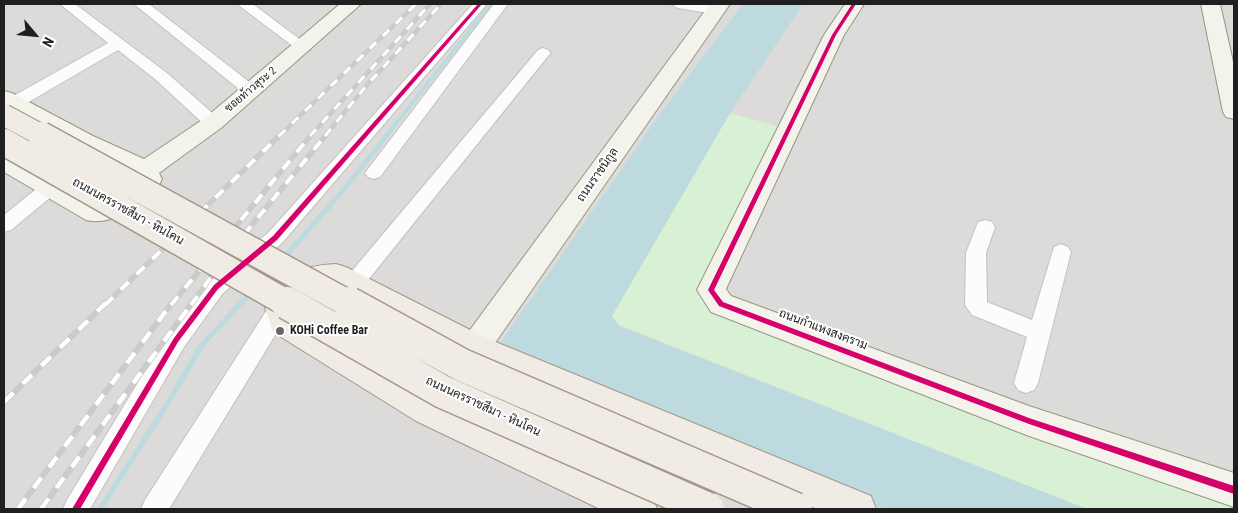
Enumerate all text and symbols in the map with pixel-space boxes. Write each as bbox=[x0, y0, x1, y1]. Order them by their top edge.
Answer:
north arrow bbox=[10, 10, 60, 60]
text: N bbox=[39, 34, 57, 50]
street label: ซอยท้าวสุระ 2 bbox=[223, 65, 279, 115]
street label: ถนนราชนิกูล bbox=[574, 145, 622, 205]
street label: ถนนนครราชสีมา - หินโคน bbox=[70, 175, 186, 249]
street label: ถนนกำแหงสงคราม bbox=[777, 306, 869, 354]
place label: KOHi Coffee Bar bbox=[290, 324, 368, 338]
marker: KOHi Coffee Bar bbox=[274, 325, 286, 337]
street label: ถนนนครราชสีมา - หินโคน bbox=[423, 374, 543, 440]

